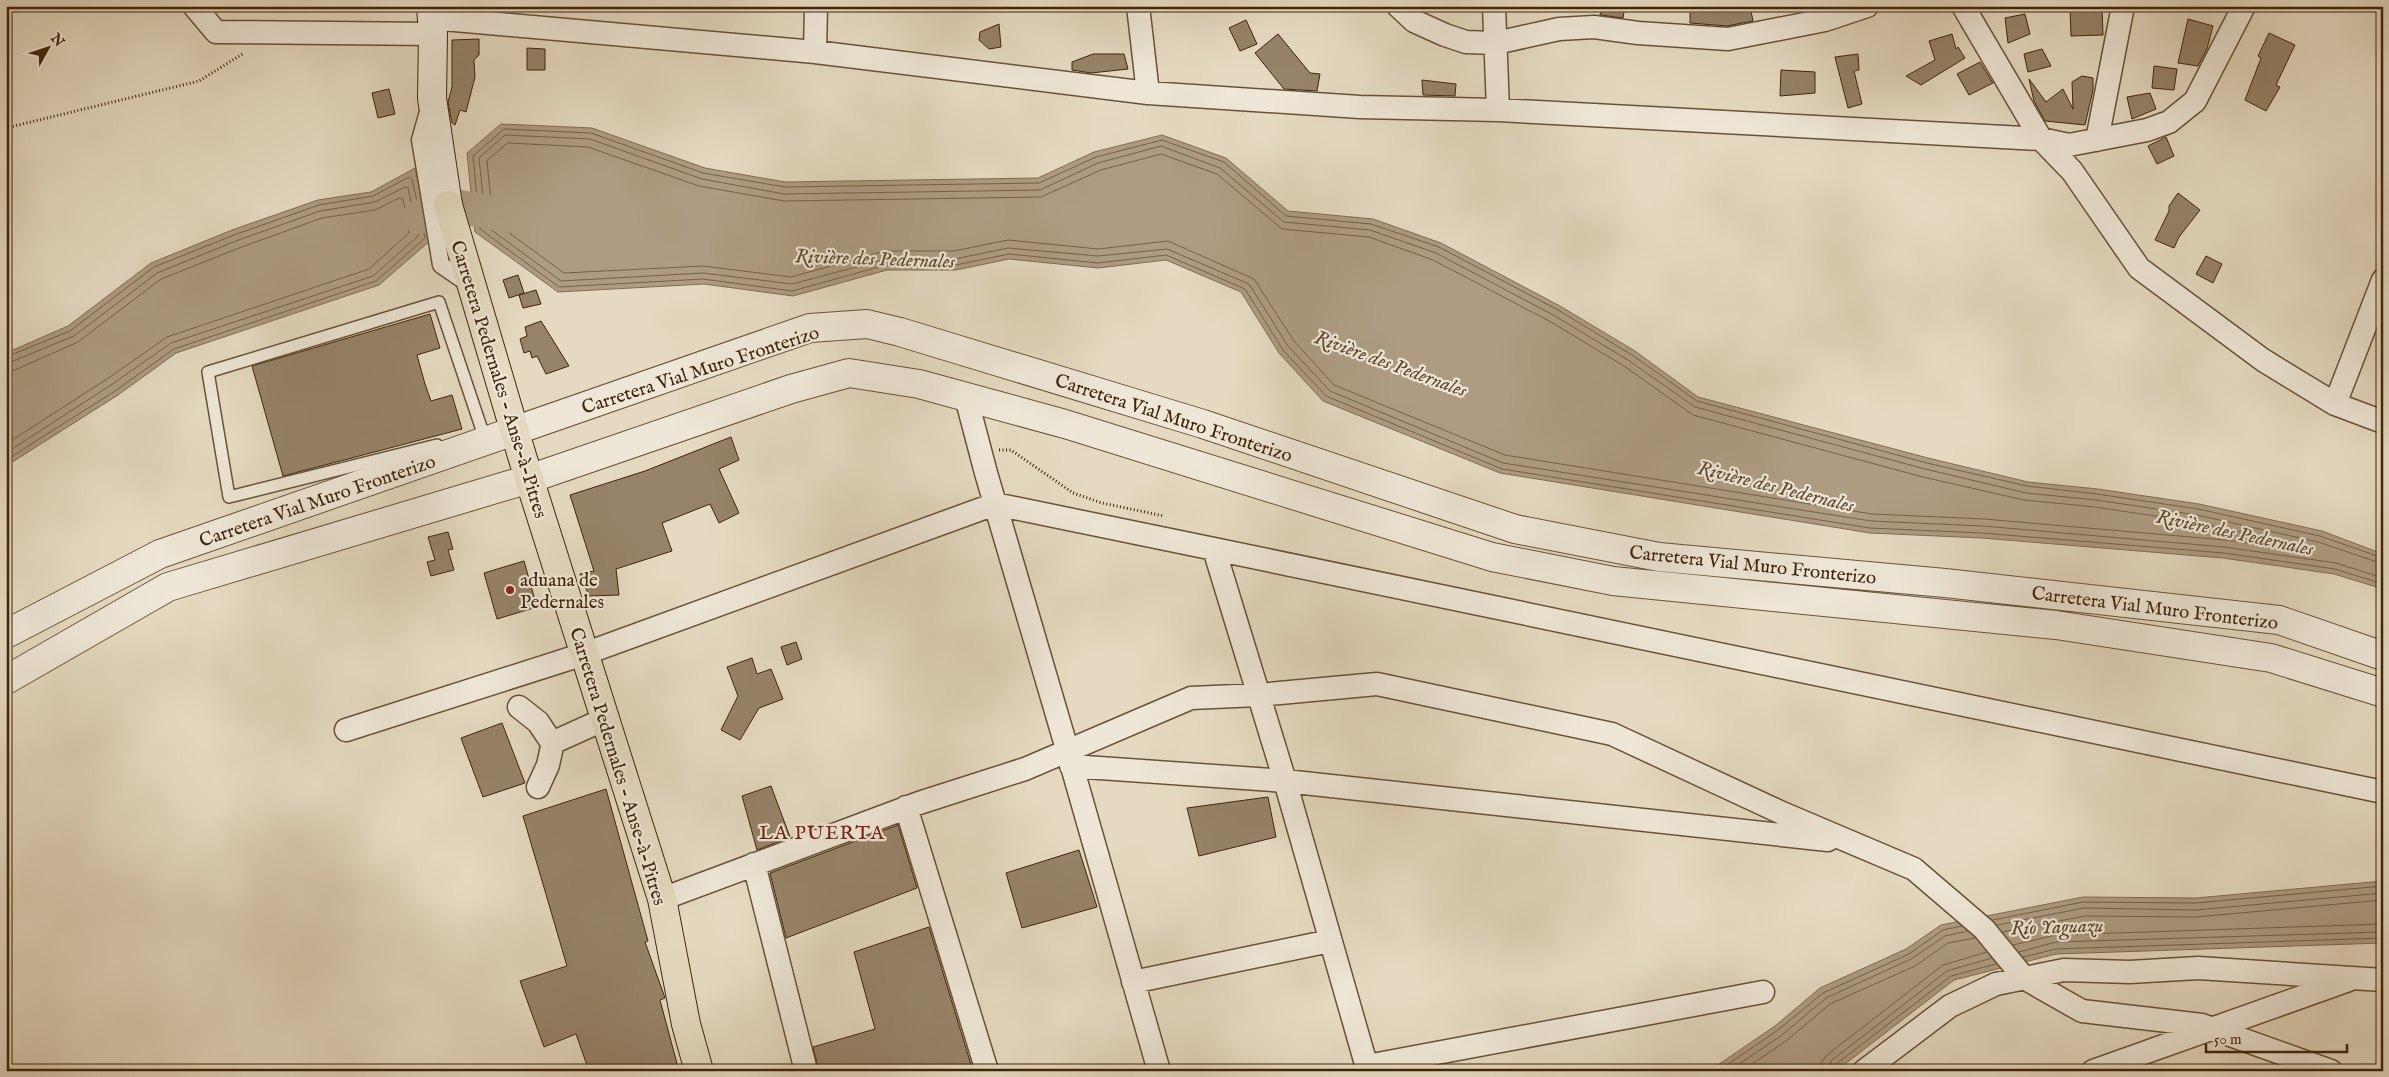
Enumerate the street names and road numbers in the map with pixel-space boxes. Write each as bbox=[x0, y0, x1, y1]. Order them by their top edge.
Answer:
street label: Carretera Pedernales - Anse-à-Pitres bbox=[444, 238, 552, 521]
street label: Carretera Vial Muro Fronterizo bbox=[579, 321, 822, 421]
street label: Carretera Vial Muro Fronterizo bbox=[1052, 369, 1295, 469]
street label: Carretera Vial Muro Fronterizo bbox=[196, 450, 439, 554]
street label: Carretera Vial Muro Fronterizo bbox=[1628, 541, 1878, 591]
street label: Carretera Vial Muro Fronterizo bbox=[2030, 582, 2279, 636]
street label: Carretera Pedernales - Anse-à-Pitres bbox=[563, 625, 671, 908]

